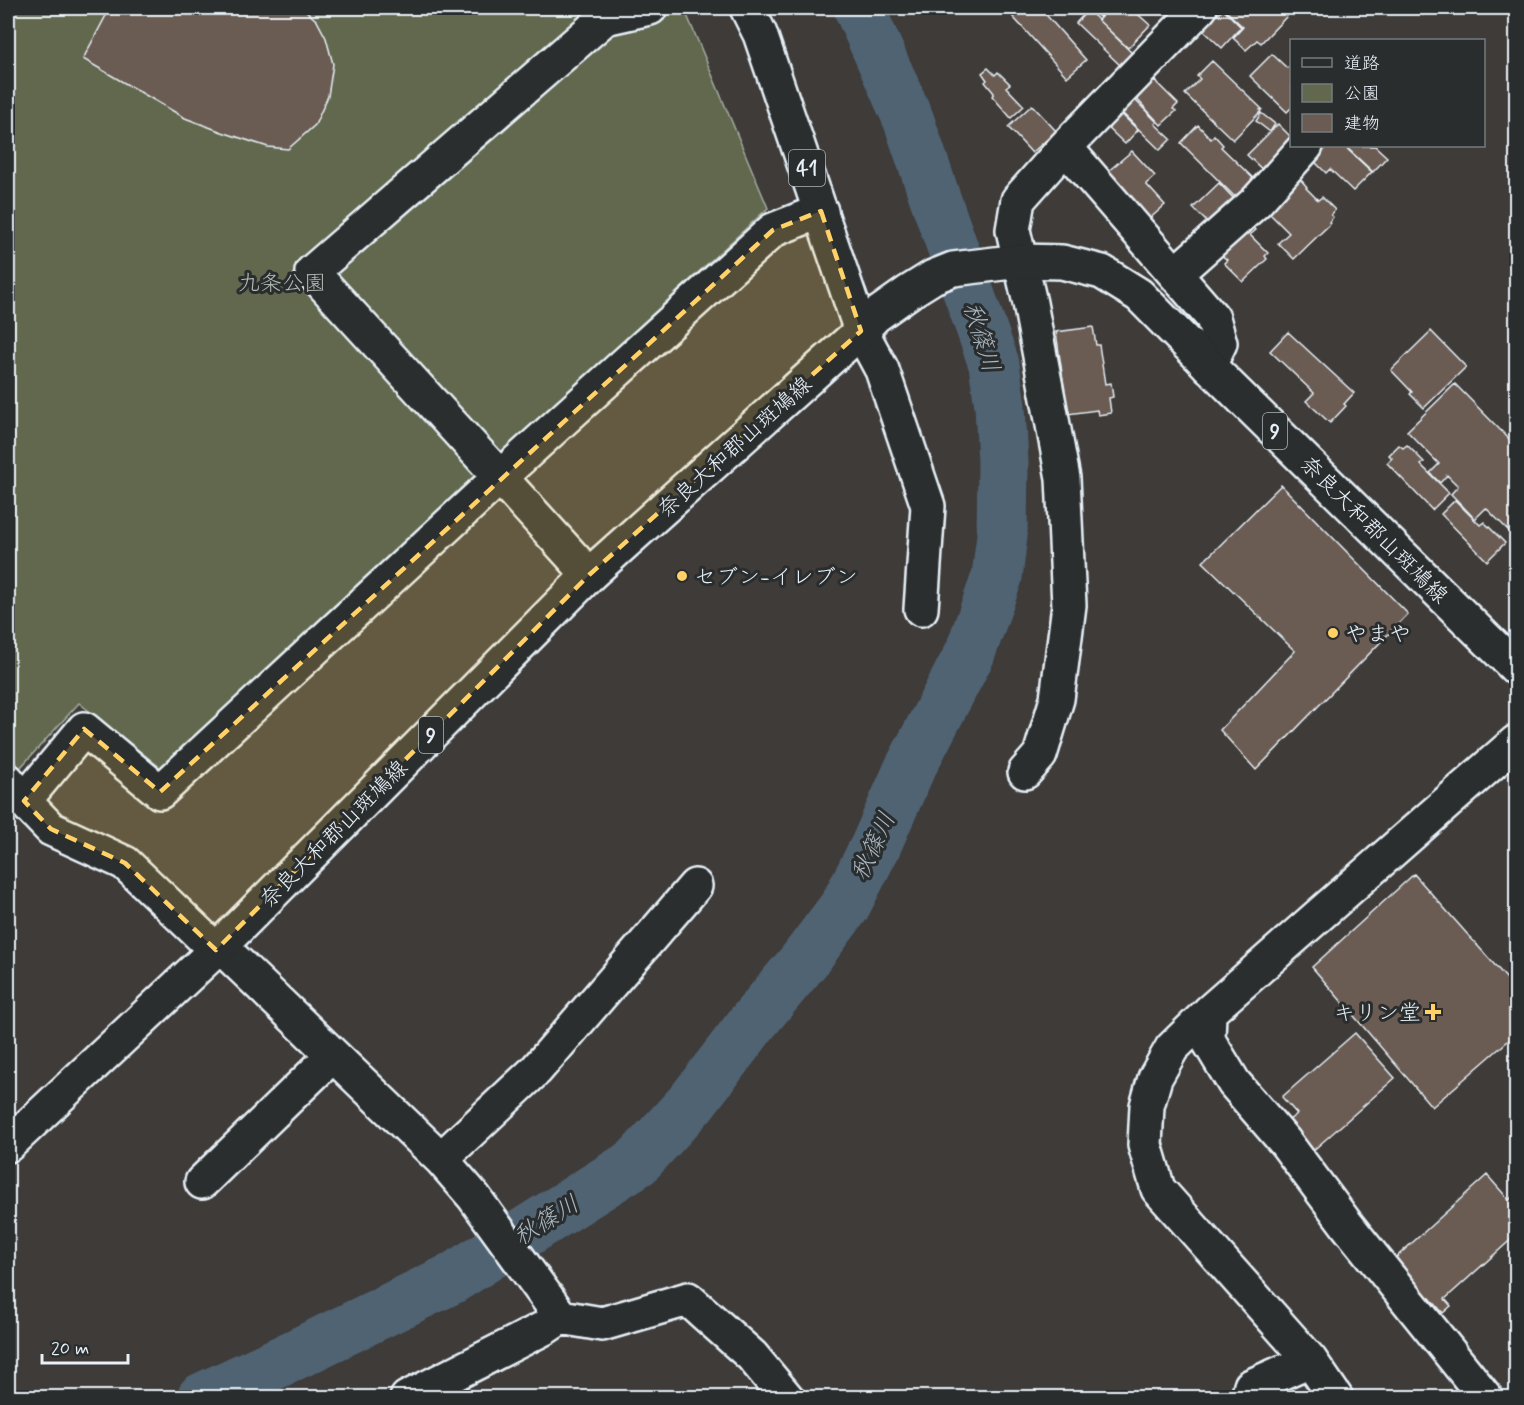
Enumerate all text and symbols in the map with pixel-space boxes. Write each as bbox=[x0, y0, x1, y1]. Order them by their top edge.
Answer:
legend bbox=[1290, 39, 1485, 147]
text: 道路 bbox=[1344, 52, 1380, 76]
text: 公園 bbox=[1344, 82, 1380, 106]
text: 建物 bbox=[1344, 112, 1380, 136]
road number: 41 bbox=[789, 150, 825, 186]
park label: 九条公園 bbox=[238, 270, 326, 298]
water label: 秋篠川 bbox=[955, 298, 1006, 376]
street label: 奈良大和郡山斑鳩線 bbox=[652, 371, 818, 524]
road number: 9 bbox=[1263, 413, 1287, 449]
street label: 奈良大和郡山斑鳩線 bbox=[1294, 451, 1453, 610]
place label: セブン-イレブン bbox=[694, 564, 858, 592]
marker: セブン-イレブン bbox=[675, 569, 689, 583]
place label: やまや bbox=[1345, 621, 1411, 649]
marker: やまや bbox=[1326, 626, 1340, 640]
road number: 9 bbox=[419, 717, 443, 753]
street label: 奈良大和郡山斑鳩線 bbox=[255, 755, 414, 914]
water label: 秋篠川 bbox=[845, 807, 904, 886]
place label: キリン堂 bbox=[1333, 1000, 1421, 1028]
marker: キリン堂 bbox=[1426, 1005, 1440, 1019]
water label: 秋篠川 bbox=[508, 1189, 586, 1253]
scale bar bbox=[42, 1327, 128, 1365]
text: 20 m bbox=[51, 1337, 89, 1361]

